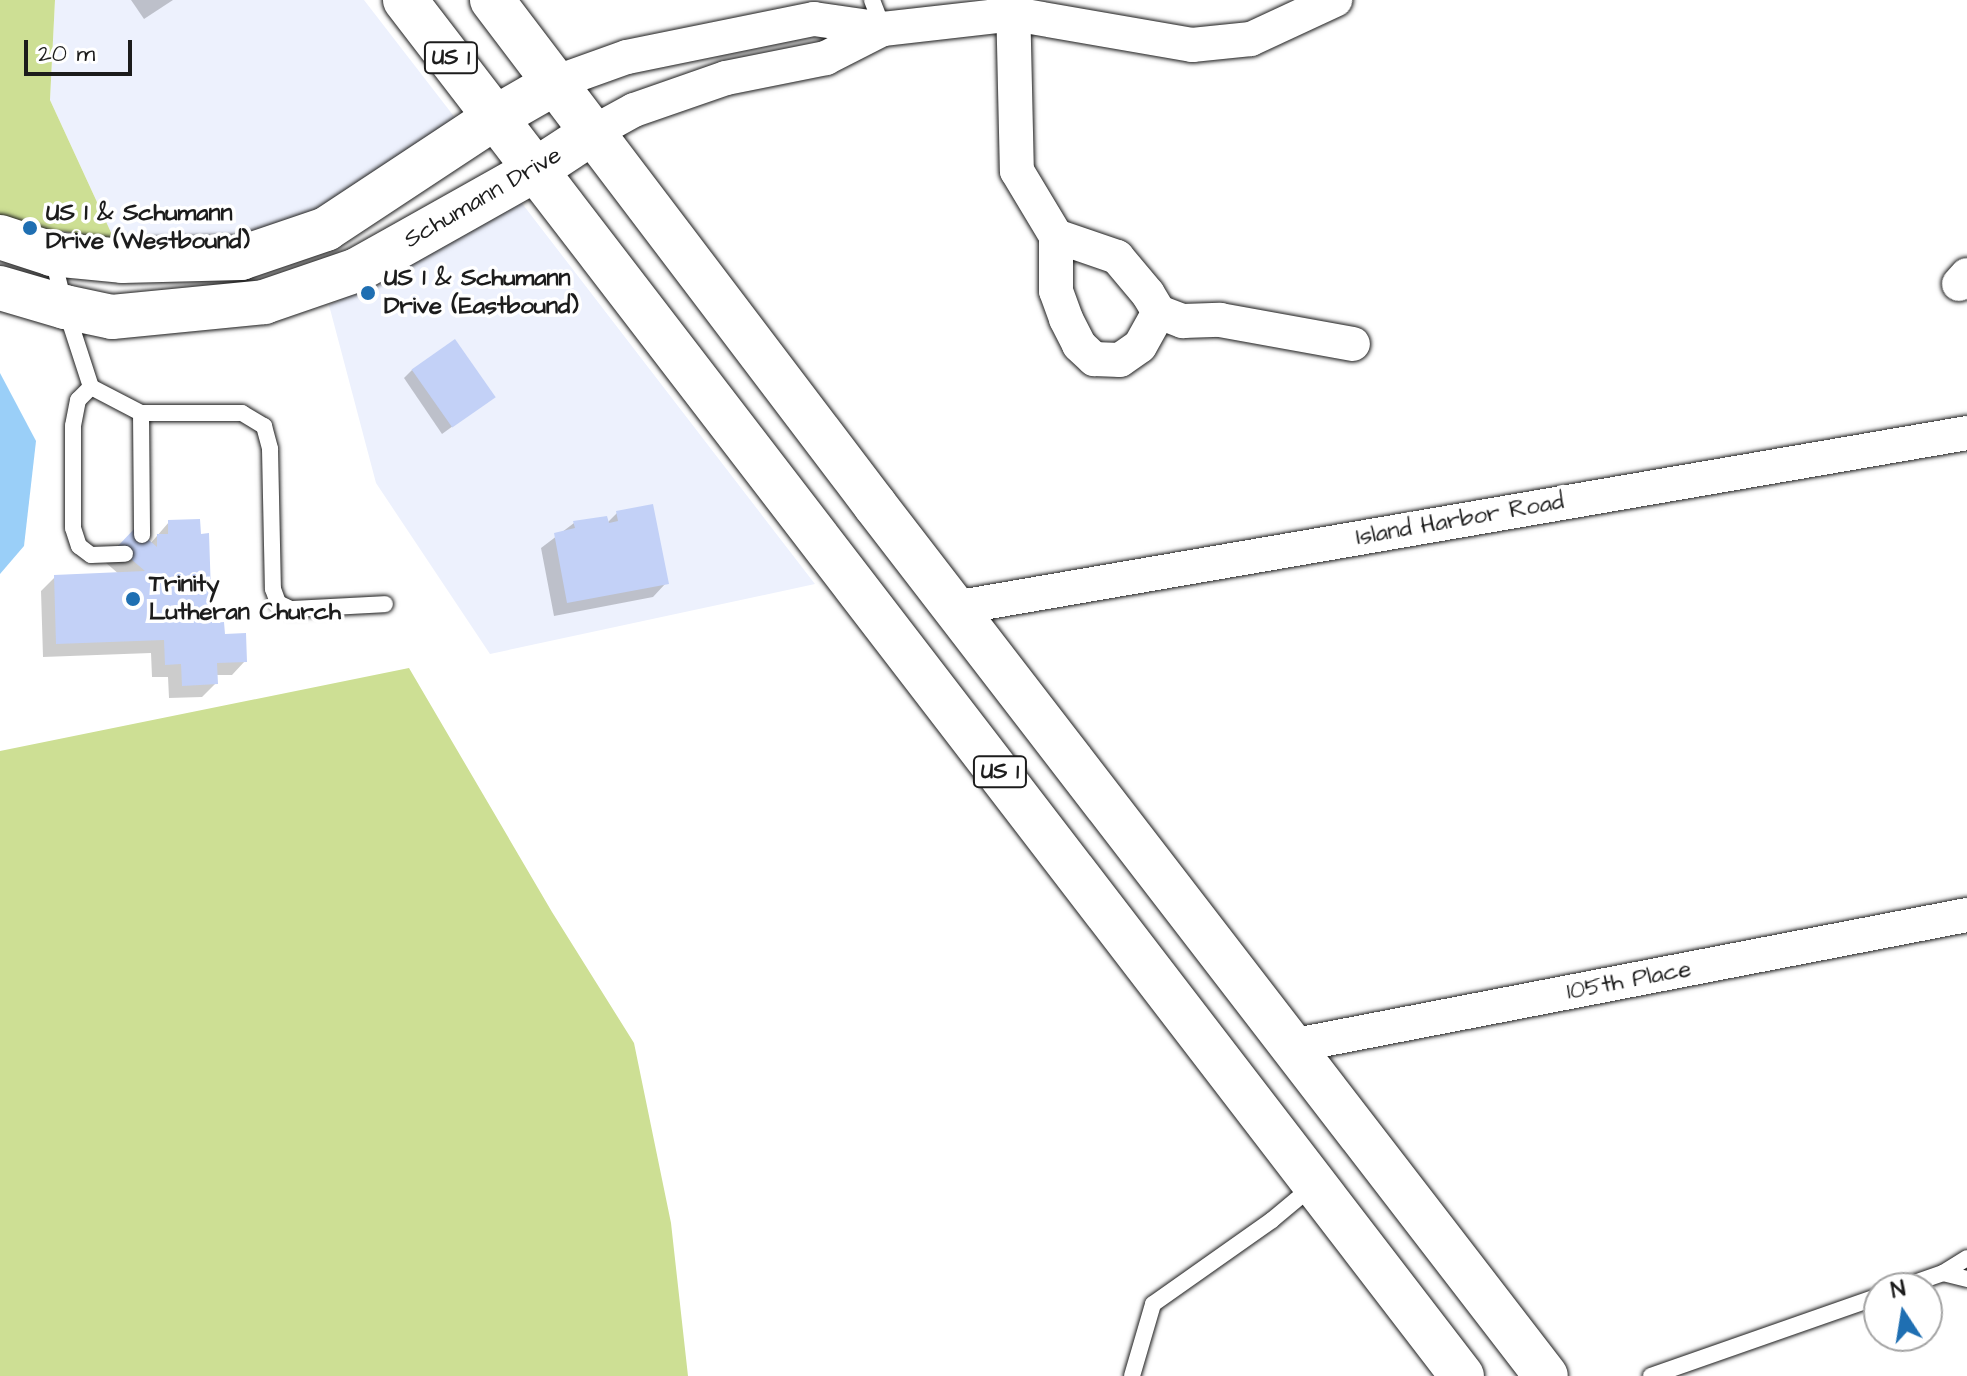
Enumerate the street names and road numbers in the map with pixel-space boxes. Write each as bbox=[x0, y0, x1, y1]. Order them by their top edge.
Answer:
road number: US 1 bbox=[423, 40, 479, 76]
street label: Schumann Drive bbox=[399, 141, 567, 255]
street label: Island Harbor Road bbox=[1354, 488, 1566, 552]
road number: US 1 bbox=[972, 754, 1028, 790]
street label: 105th Place bbox=[1564, 955, 1694, 1007]

